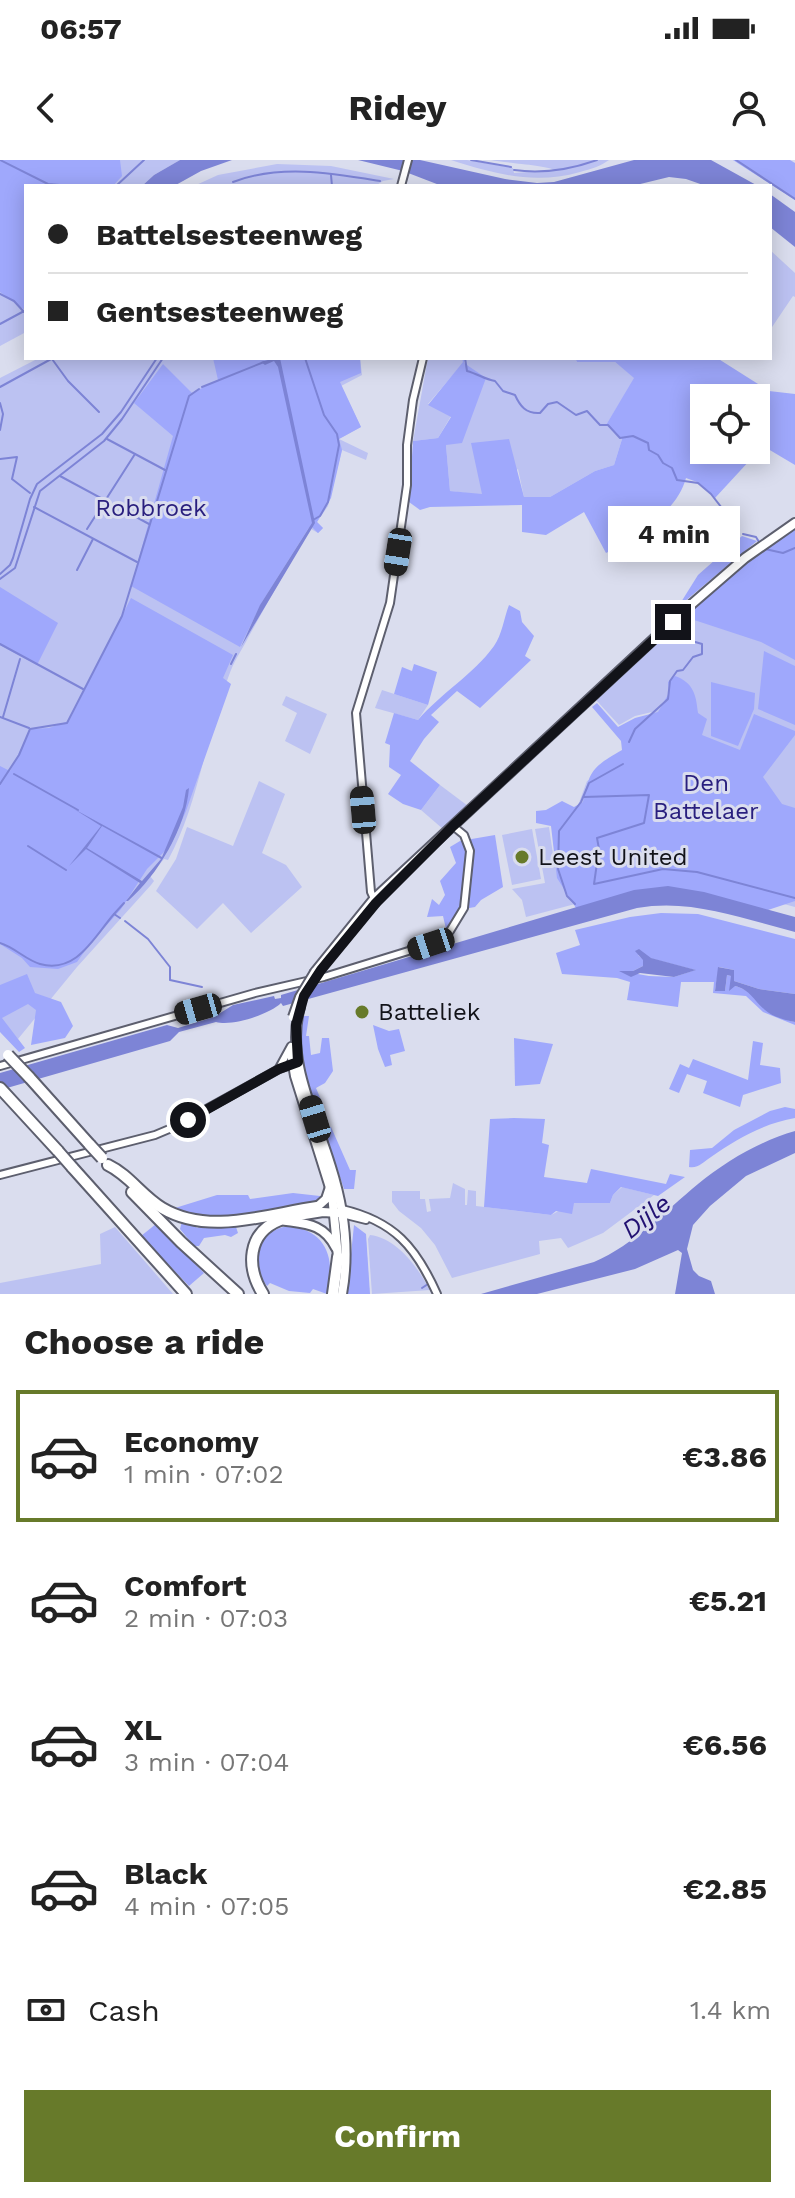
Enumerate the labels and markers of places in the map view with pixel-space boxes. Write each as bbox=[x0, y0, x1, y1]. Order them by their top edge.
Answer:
place label: Leest United bbox=[538, 843, 688, 871]
marker: Leest United bbox=[513, 848, 531, 866]
place label: Batteliek bbox=[378, 998, 481, 1026]
marker: Batteliek bbox=[353, 1003, 371, 1021]

